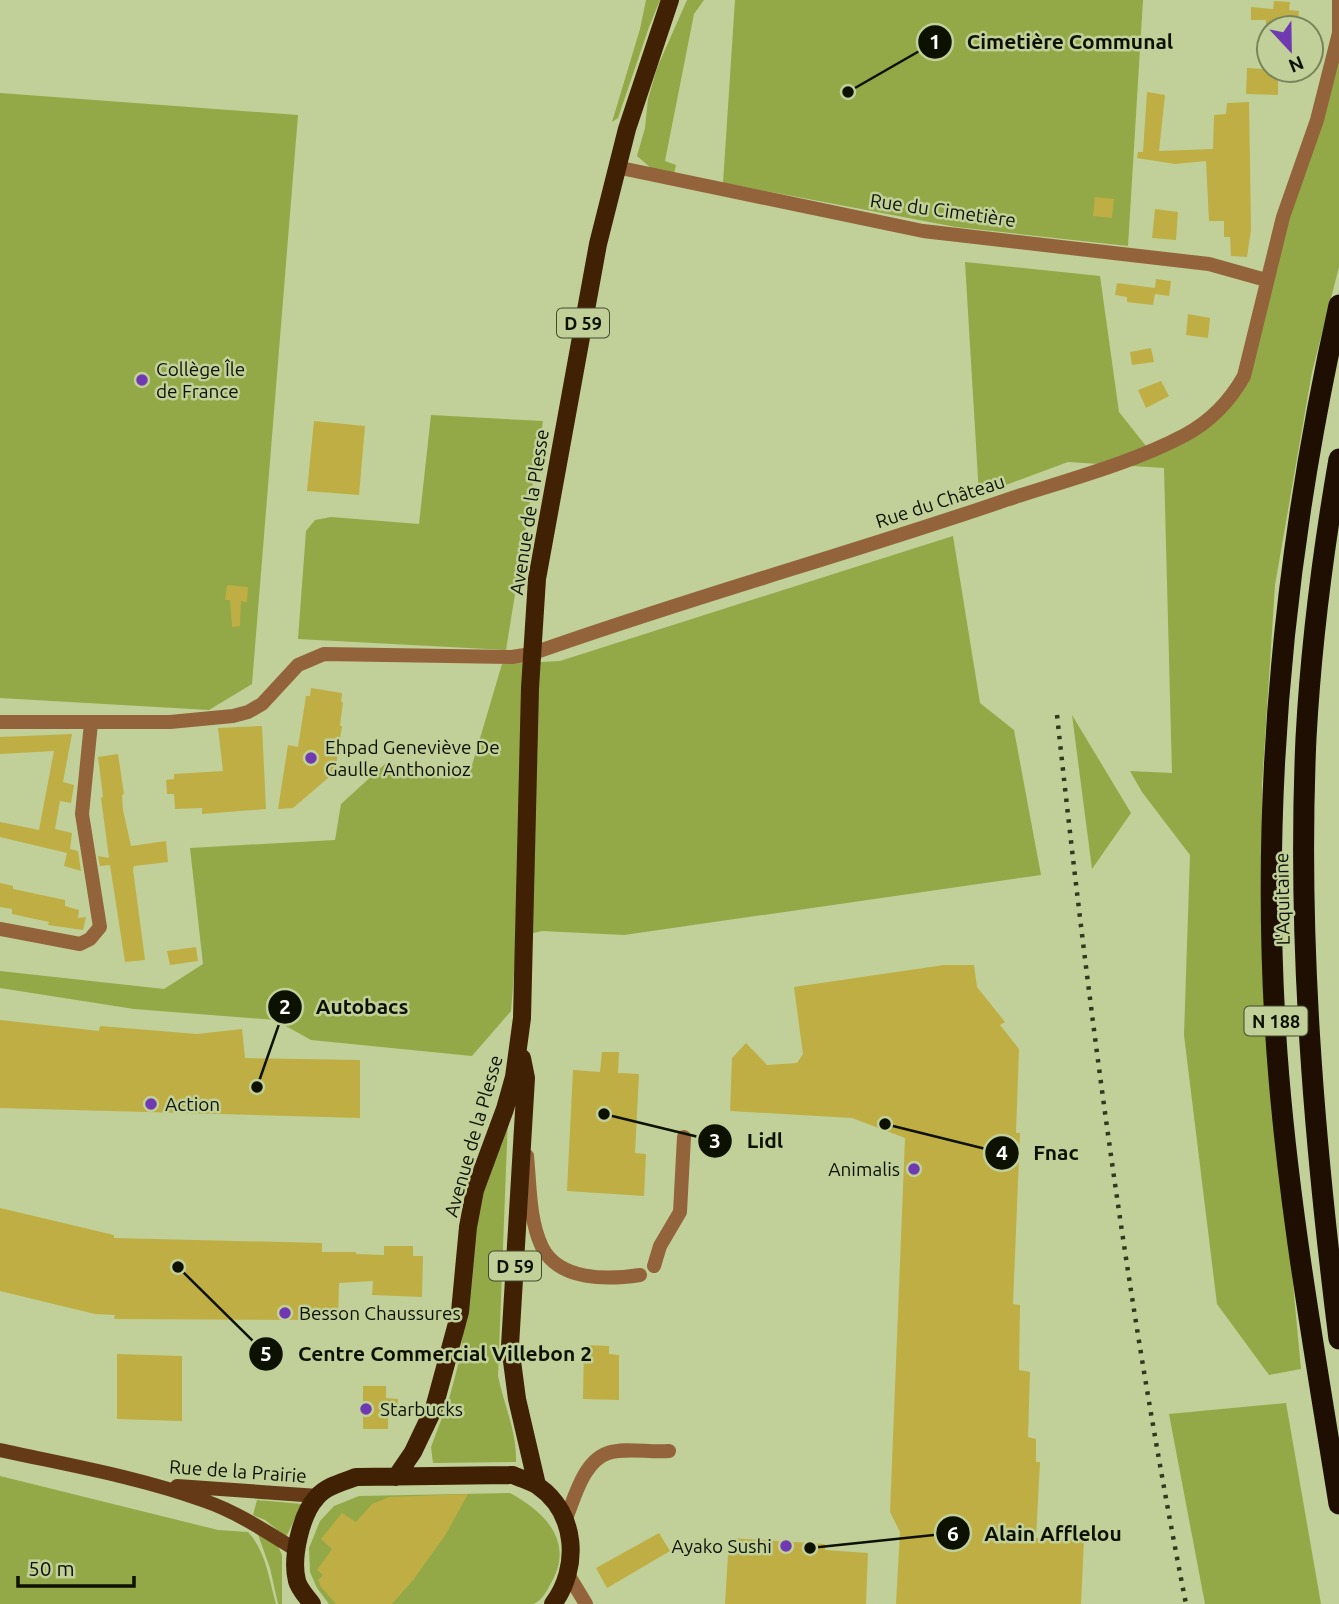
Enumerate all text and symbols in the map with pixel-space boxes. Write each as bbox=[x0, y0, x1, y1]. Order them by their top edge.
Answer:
north arrow bbox=[1255, 14, 1325, 84]
callout: Cimetière Communal bbox=[918, 21, 1187, 63]
text: 1 bbox=[929, 29, 941, 53]
text: Cimetière Communal bbox=[967, 29, 1173, 53]
text: N bbox=[1286, 52, 1307, 78]
street label: Rue du Cimetière bbox=[869, 189, 1017, 231]
road number: D 59 bbox=[557, 309, 609, 338]
place label: Collège Île de France bbox=[156, 358, 245, 402]
marker: Collège Île de France bbox=[134, 372, 150, 388]
street label: Avenue de la Plesse bbox=[505, 428, 553, 596]
street label: Rue du Château bbox=[873, 470, 1007, 532]
place label: Ehpad Geneviève De Gaulle Anthonioz bbox=[325, 736, 500, 780]
marker: Ehpad Geneviève De Gaulle Anthonioz bbox=[303, 750, 319, 766]
street label: L'Aquitaine bbox=[1270, 852, 1294, 946]
callout: Autobacs bbox=[267, 986, 423, 1028]
text: 2 bbox=[279, 994, 291, 1018]
text: Autobacs bbox=[316, 994, 408, 1018]
road number: N 188 bbox=[1244, 1006, 1308, 1036]
street label: Avenue de la Plesse bbox=[439, 1053, 507, 1219]
place label: Action bbox=[165, 1093, 220, 1115]
marker: Action bbox=[143, 1096, 159, 1112]
callout: Lidl bbox=[698, 1120, 797, 1162]
text: 3 bbox=[709, 1128, 721, 1152]
text: Lidl bbox=[747, 1128, 783, 1152]
callout: Fnac bbox=[985, 1132, 1093, 1174]
text: 4 bbox=[996, 1140, 1008, 1164]
text: Fnac bbox=[1033, 1140, 1079, 1164]
place label: Animalis bbox=[828, 1158, 900, 1180]
marker: Animalis bbox=[906, 1161, 922, 1177]
road number: D 59 bbox=[489, 1252, 541, 1280]
place label: Besson Chaussures bbox=[299, 1302, 461, 1324]
marker: Besson Chaussures bbox=[277, 1305, 293, 1321]
callout: Centre Commercial Villebon 2 bbox=[249, 1333, 606, 1375]
text: 5 bbox=[260, 1341, 272, 1365]
text: Centre Commercial Villebon 2 bbox=[298, 1341, 592, 1365]
place label: Starbucks bbox=[380, 1398, 463, 1420]
marker: Starbucks bbox=[358, 1401, 374, 1417]
street label: Rue de la Prairie bbox=[168, 1455, 308, 1487]
callout: Alain Afflelou bbox=[936, 1512, 1136, 1554]
text: 6 bbox=[947, 1521, 959, 1545]
text: Alain Afflelou bbox=[984, 1521, 1122, 1545]
place label: Ayako Sushi bbox=[672, 1535, 772, 1557]
marker: Ayako Sushi bbox=[778, 1538, 794, 1554]
scale bar bbox=[18, 1544, 133, 1588]
text: 50 m bbox=[28, 1556, 75, 1580]

